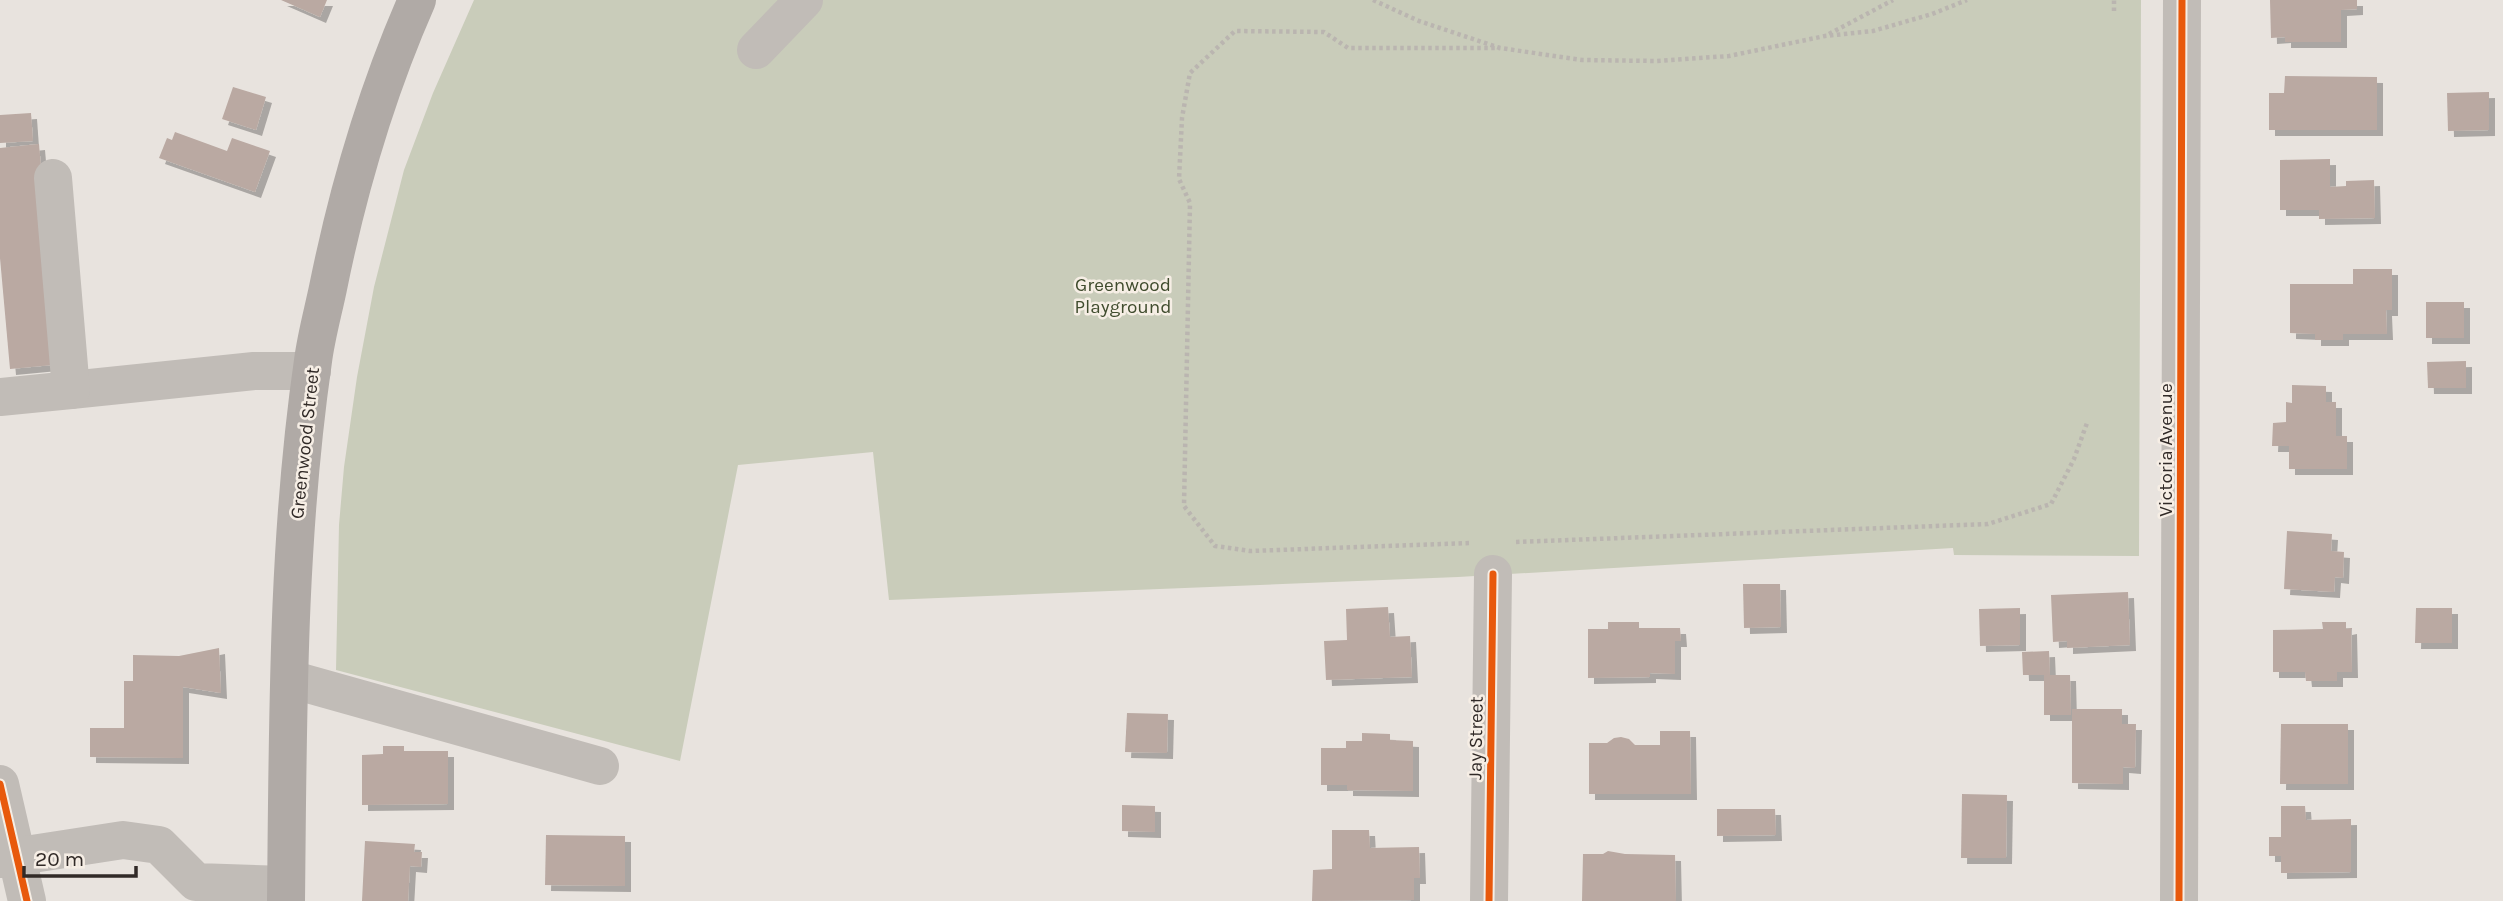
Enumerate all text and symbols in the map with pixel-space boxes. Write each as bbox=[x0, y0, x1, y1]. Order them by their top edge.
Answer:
park label: Greenwood Playground bbox=[1074, 274, 1172, 318]
street label: Greenwood Street bbox=[286, 366, 324, 520]
street label: Victoria Avenue bbox=[2155, 383, 2177, 517]
street label: Jay Street bbox=[1464, 696, 1488, 780]
scale bar bbox=[24, 834, 136, 878]
text: 20 m bbox=[35, 847, 84, 871]

